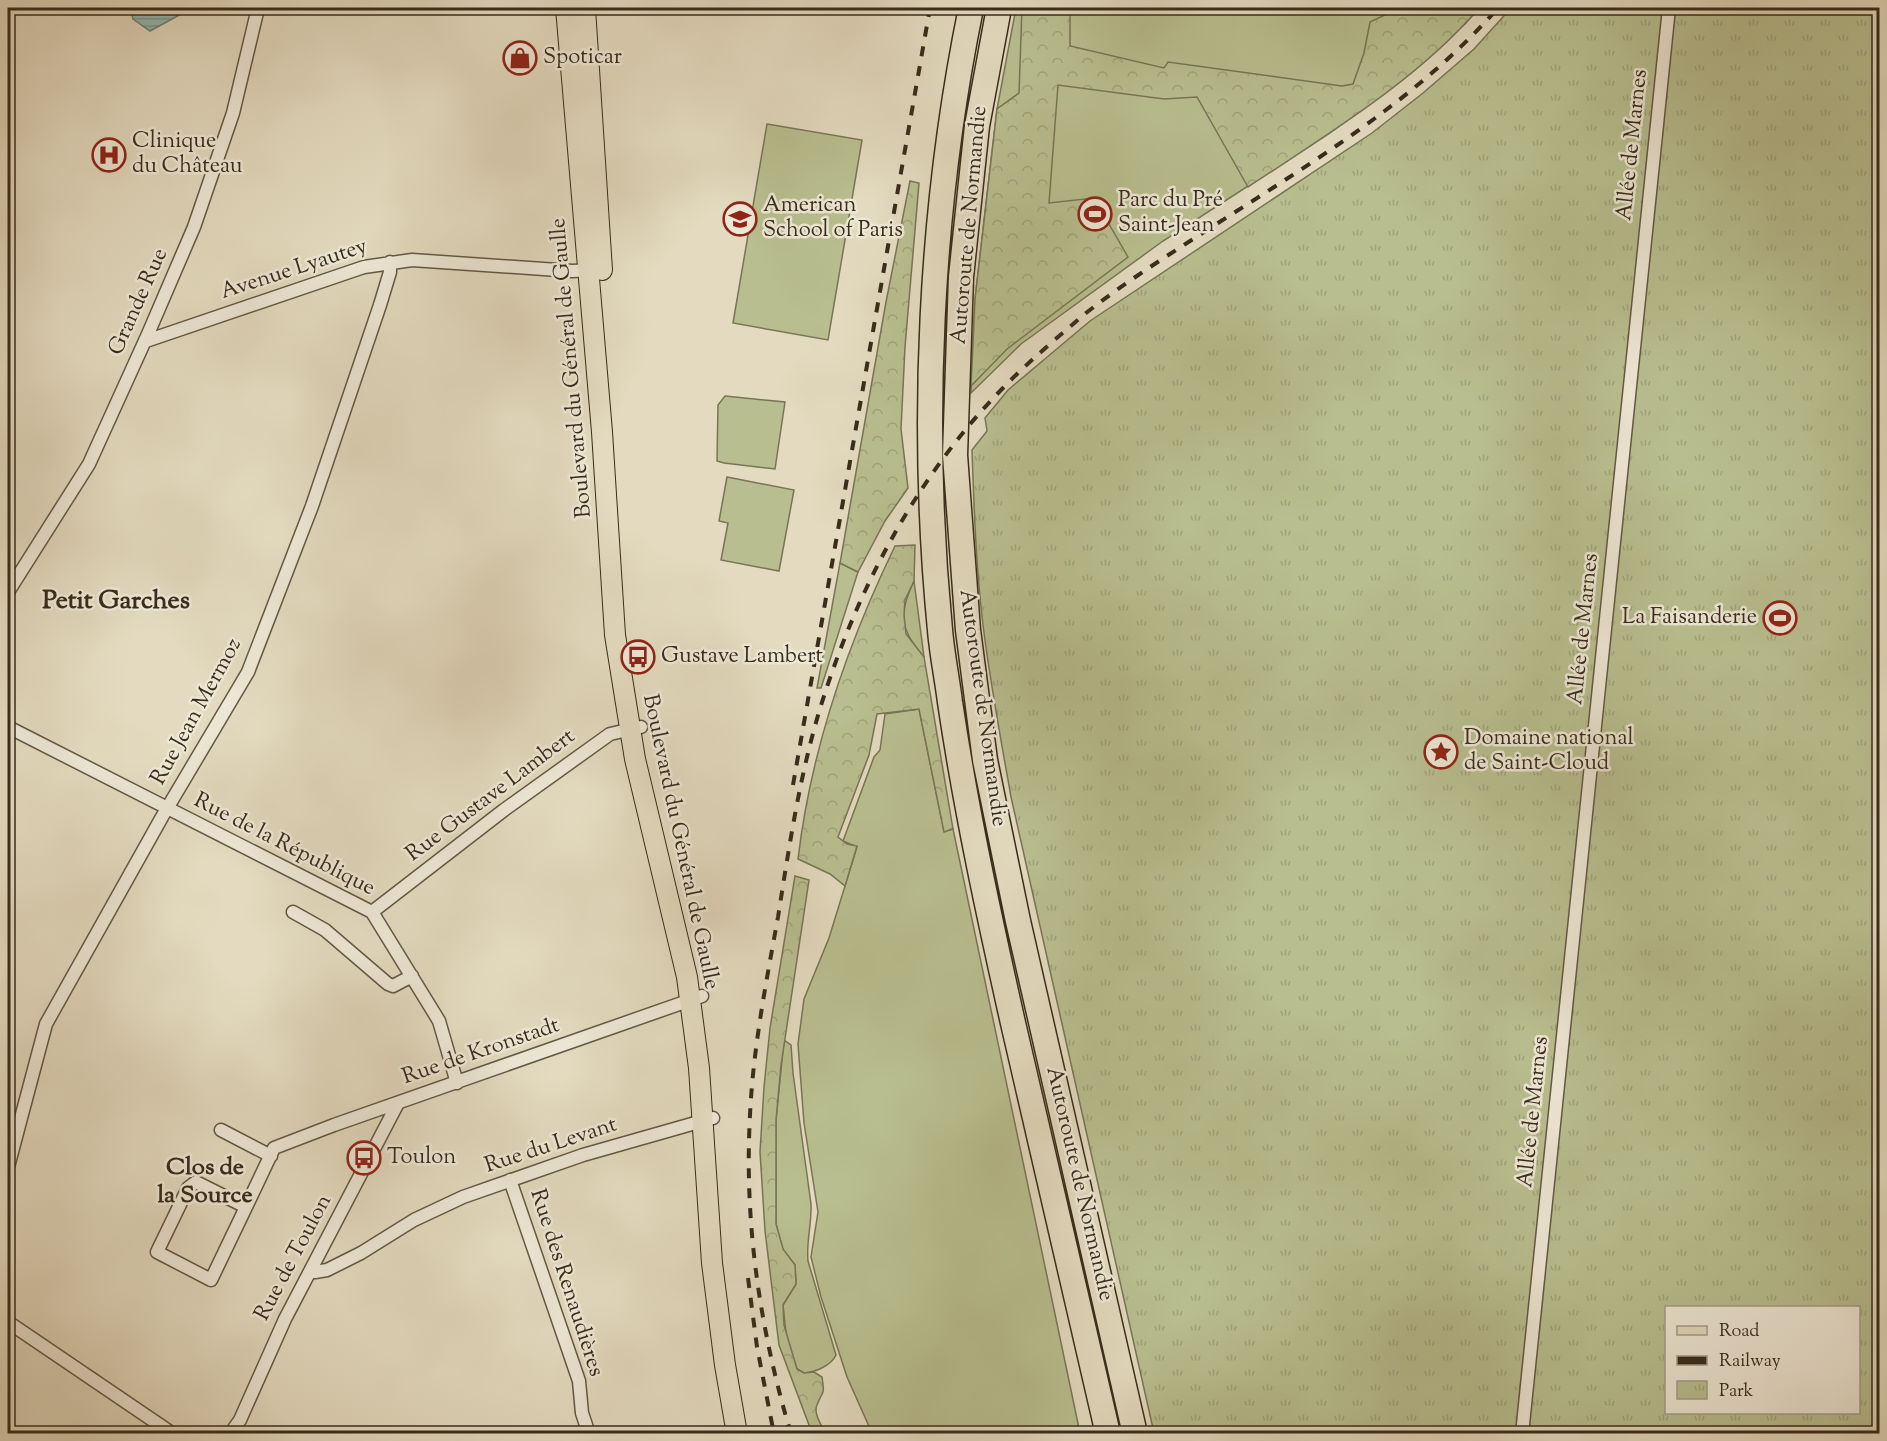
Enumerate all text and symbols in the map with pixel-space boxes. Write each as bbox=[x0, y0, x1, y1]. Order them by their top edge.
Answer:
shop icon: Spoticar bbox=[502, 40, 538, 76]
place label: Spoticar bbox=[543, 42, 622, 74]
street label: Allée de Marnes bbox=[1609, 68, 1657, 222]
street label: Autoroute de Normandie bbox=[944, 104, 996, 346]
place label: Clinique du Château bbox=[132, 126, 243, 183]
hospital icon: Clinique du Château bbox=[91, 137, 127, 173]
place label: Parc du Pré Saint-Jean bbox=[1118, 185, 1223, 242]
place label: American School of Paris bbox=[763, 190, 903, 247]
sports icon: Parc du Pré Saint-Jean bbox=[1077, 196, 1113, 232]
school or university icon: American School of Paris bbox=[722, 201, 758, 237]
street label: Boulevard du Général de Gaulle bbox=[543, 217, 601, 519]
street label: Avenue Lyautey bbox=[216, 231, 372, 309]
street label: Grande Rue bbox=[101, 243, 177, 361]
street label: Allée de Marnes bbox=[1560, 552, 1608, 706]
district label: Petit Garches bbox=[42, 583, 190, 620]
street label: Autoroute de Normandie bbox=[949, 587, 1015, 829]
sports icon: La Faisanderie bbox=[1762, 600, 1798, 636]
place label: La Faisanderie bbox=[1622, 602, 1757, 634]
street label: Rue Jean Mermoz bbox=[143, 633, 251, 791]
bus stop icon: Gustave Lambert bbox=[620, 639, 656, 675]
place label: Gustave Lambert bbox=[661, 641, 823, 673]
street label: Boulevard du Général de Gaulle bbox=[633, 691, 727, 993]
street label: Rue Gustave Lambert bbox=[400, 721, 583, 870]
place label: Domaine national de Saint-Cloud bbox=[1464, 723, 1634, 780]
place icon: Domaine national de Saint-Cloud bbox=[1423, 734, 1459, 770]
street label: Rue de la République bbox=[188, 785, 380, 905]
street label: Rue de Kronstadt bbox=[398, 1010, 564, 1094]
street label: Allée de Marnes bbox=[1510, 1035, 1558, 1189]
street label: Autoroute de Normandie bbox=[1036, 1064, 1122, 1304]
street label: Rue du Levant bbox=[481, 1109, 622, 1182]
bus stop icon: Toulon bbox=[346, 1140, 382, 1176]
place label: Toulon bbox=[387, 1142, 456, 1174]
district label: Clos de la Source bbox=[157, 1151, 253, 1213]
street label: Rue des Renaudières bbox=[521, 1185, 611, 1381]
street label: Rue de Toulon bbox=[247, 1189, 341, 1327]
legend bbox=[1665, 1306, 1860, 1414]
text: Road bbox=[1719, 1319, 1759, 1345]
text: Railway bbox=[1719, 1349, 1781, 1375]
text: Park bbox=[1719, 1379, 1754, 1405]

